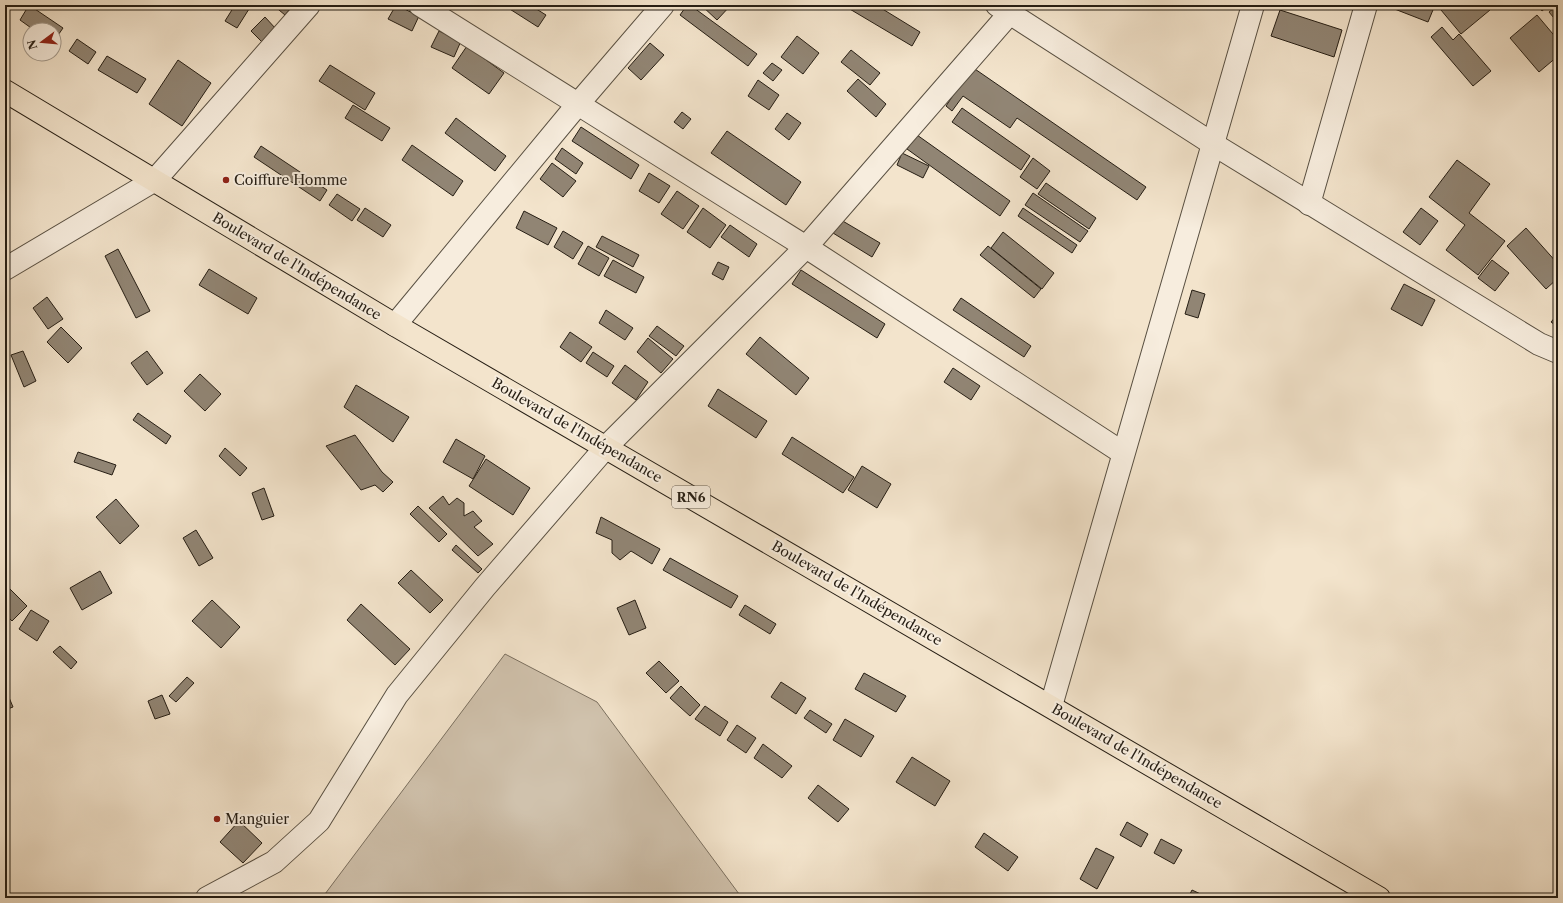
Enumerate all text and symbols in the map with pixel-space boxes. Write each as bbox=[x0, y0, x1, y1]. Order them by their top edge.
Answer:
north arrow bbox=[22, 22, 62, 62]
text: N bbox=[24, 38, 40, 51]
place label: Coiffure Homme bbox=[234, 171, 347, 189]
marker: Coiffure Homme bbox=[221, 175, 231, 185]
street label: Boulevard de l'Indépendance bbox=[209, 208, 385, 324]
street label: Boulevard de l'Indépendance bbox=[488, 374, 666, 486]
road number: RN6 bbox=[672, 486, 710, 508]
street label: Boulevard de l'Indépendance bbox=[768, 537, 946, 649]
street label: Boulevard de l'Indépendance bbox=[1048, 700, 1226, 812]
place label: Manguier bbox=[225, 810, 289, 828]
marker: Manguier bbox=[212, 814, 222, 824]

